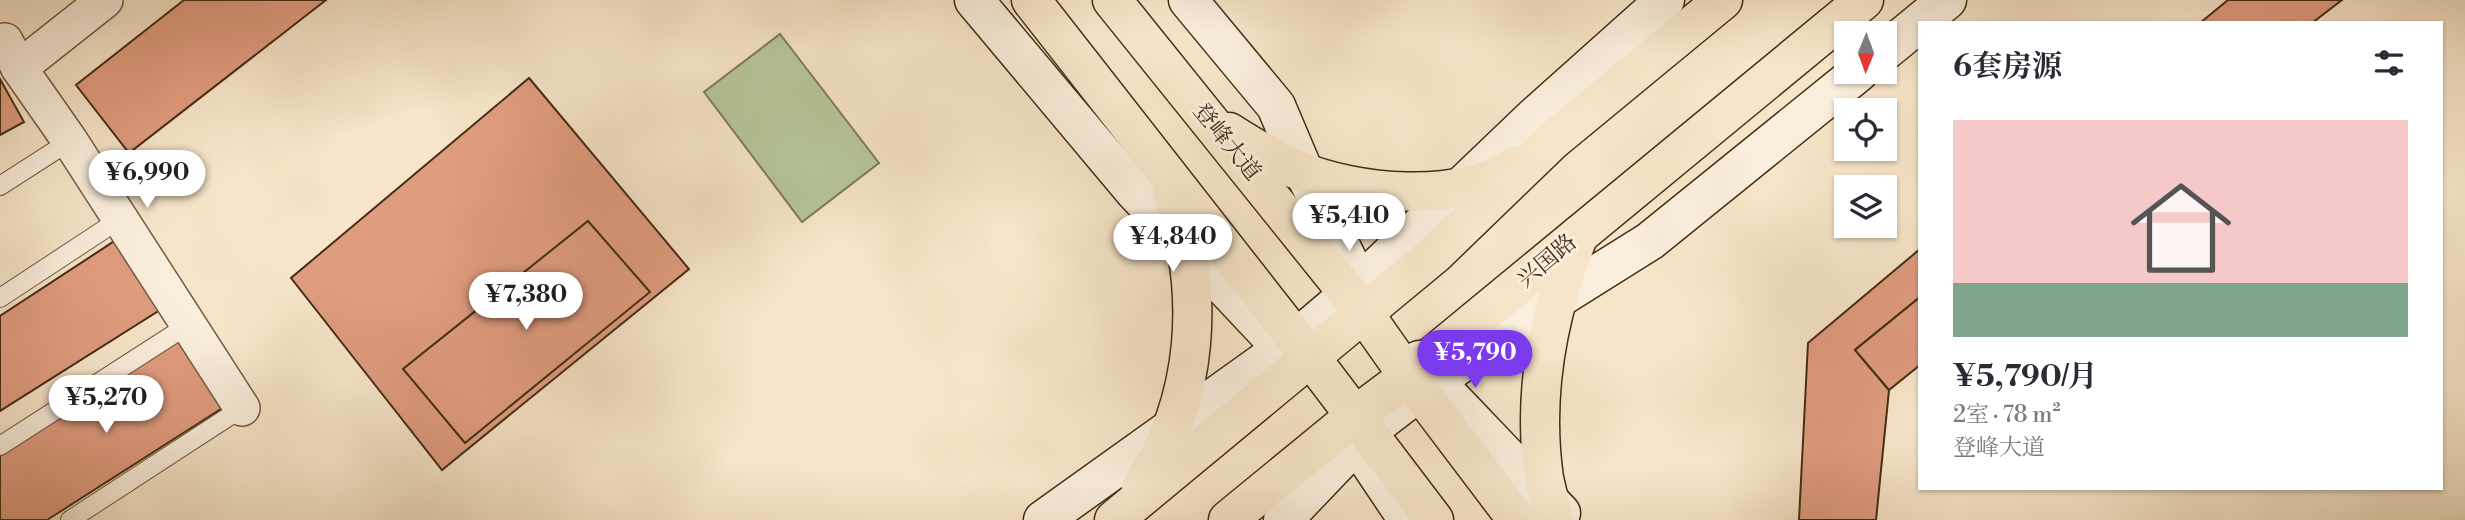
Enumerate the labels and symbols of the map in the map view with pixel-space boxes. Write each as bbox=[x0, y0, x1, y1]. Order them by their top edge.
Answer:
north arrow bbox=[1834, 21, 1897, 84]
street label: 登峰大道 bbox=[1187, 97, 1267, 187]
pin: ¥6,990 bbox=[90, 150, 204, 210]
pin: ¥5,410 bbox=[1292, 194, 1406, 253]
pin: ¥4,840 bbox=[1116, 215, 1230, 274]
street label: 兴国路 bbox=[1512, 228, 1582, 294]
pin: ¥7,380 bbox=[469, 272, 583, 332]
pin: ¥5,790 bbox=[1418, 330, 1532, 390]
pin: ¥5,270 bbox=[49, 376, 163, 435]

